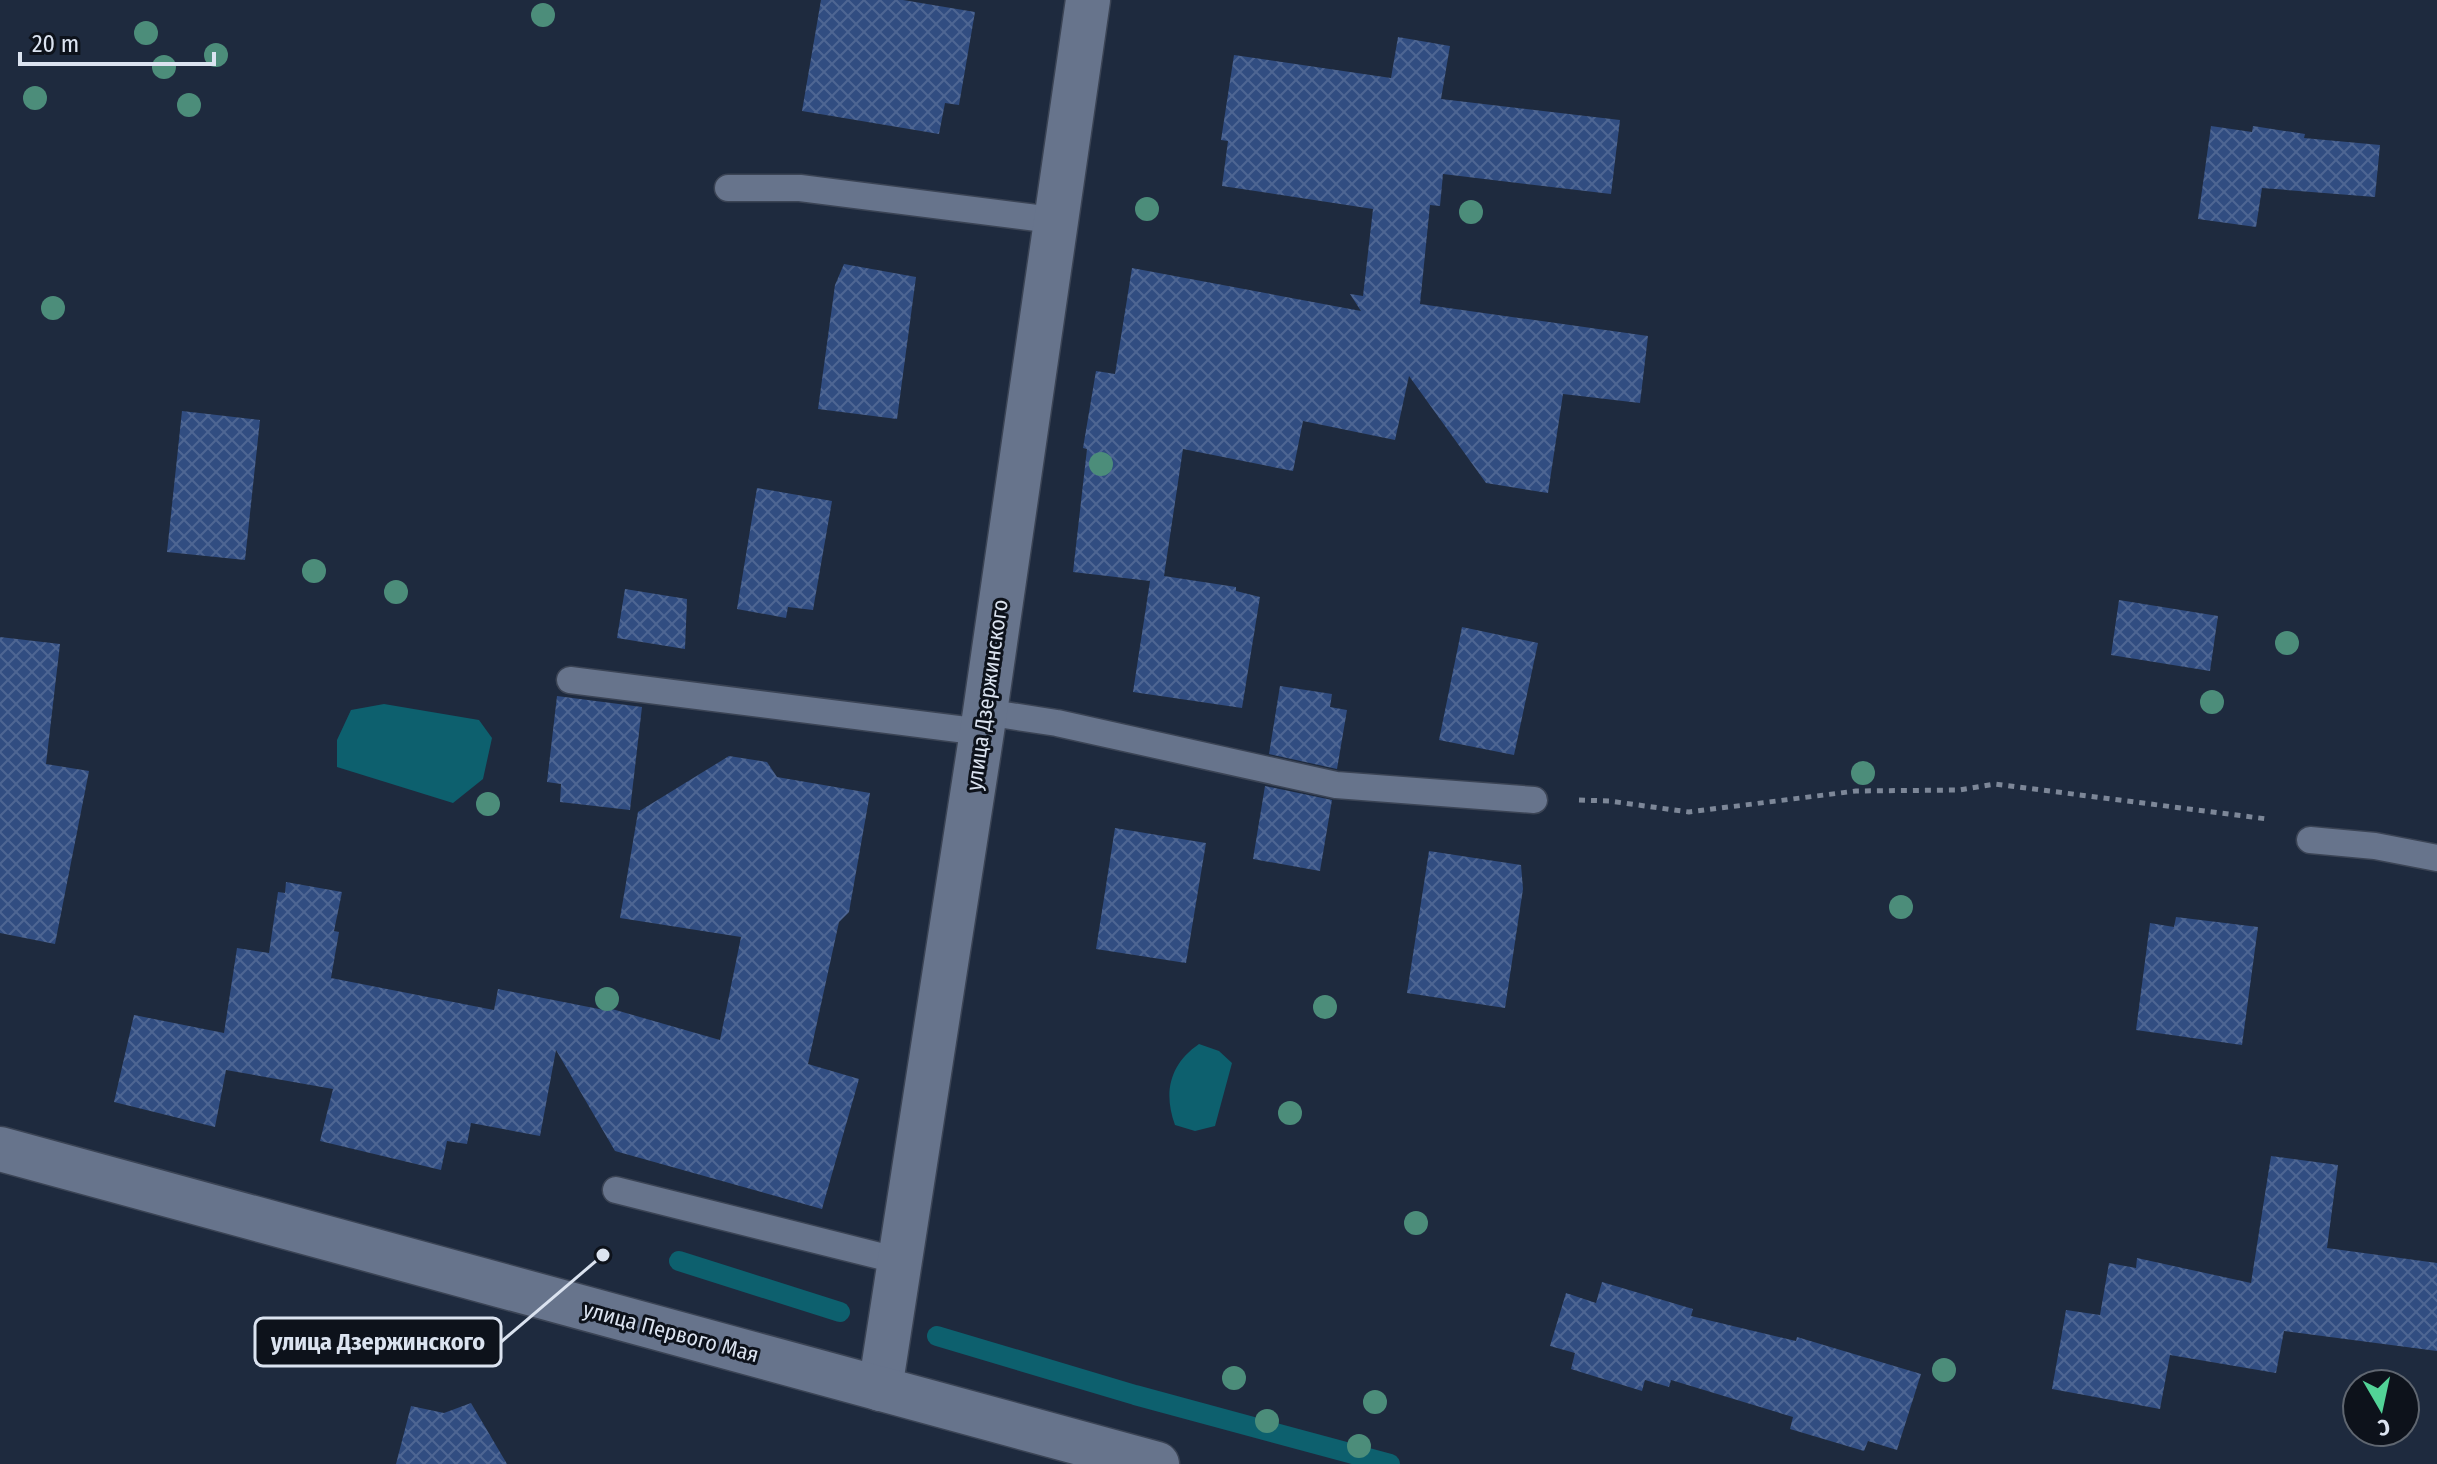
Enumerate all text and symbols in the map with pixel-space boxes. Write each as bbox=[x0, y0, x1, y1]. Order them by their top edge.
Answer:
scale bar bbox=[20, 16, 214, 66]
text: 20 m bbox=[32, 30, 79, 58]
street label: улица Дзержинского bbox=[960, 598, 1014, 792]
street label: улица Первого Мая bbox=[580, 1296, 762, 1368]
callout: улица Дзержинского bbox=[255, 1318, 501, 1366]
text: улица Дзержинского bbox=[270, 1328, 485, 1356]
north arrow bbox=[2341, 1368, 2421, 1448]
text: С bbox=[2376, 1413, 2392, 1442]

